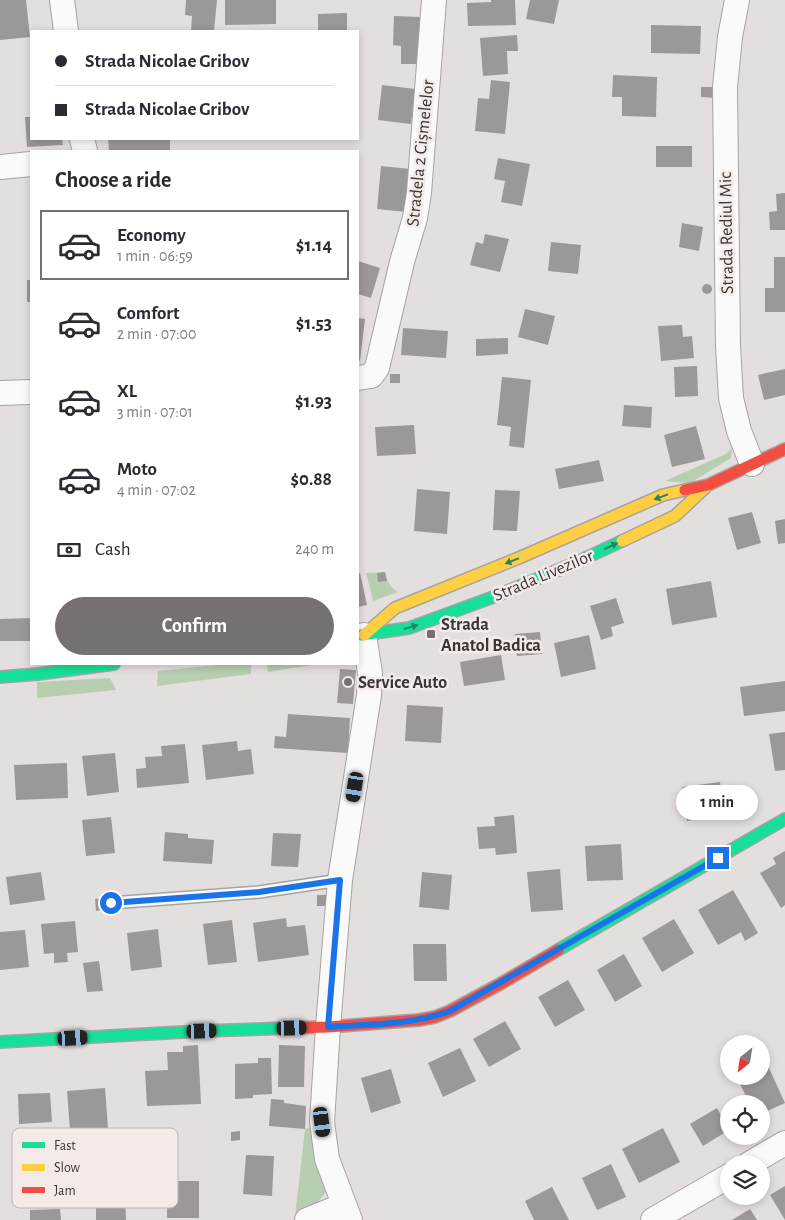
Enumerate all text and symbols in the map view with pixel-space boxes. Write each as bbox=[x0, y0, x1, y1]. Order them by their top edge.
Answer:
text: Strada Nicolae Gribov bbox=[85, 52, 249, 71]
street label: Stradela 2 Cișmelelor bbox=[404, 79, 439, 227]
text: Strada Nicolae Gribov bbox=[85, 100, 249, 119]
text: Choose a ride bbox=[55, 169, 171, 191]
street label: Strada Rediul Mic bbox=[717, 172, 737, 294]
icon: car bbox=[57, 223, 102, 268]
text: Economy bbox=[117, 226, 186, 245]
text: $1.14 bbox=[296, 236, 332, 255]
text: 1 min · 06:59 bbox=[117, 248, 193, 264]
icon: car bbox=[57, 301, 102, 346]
text: Comfort bbox=[117, 304, 179, 323]
text: $1.53 bbox=[296, 314, 332, 333]
text: 2 min · 07:00 bbox=[117, 326, 196, 342]
icon: car bbox=[57, 379, 102, 424]
text: XL bbox=[117, 382, 137, 401]
text: $1.93 bbox=[295, 392, 332, 411]
text: 3 min · 07:01 bbox=[117, 404, 193, 420]
icon: car bbox=[57, 457, 102, 502]
text: Moto bbox=[117, 460, 157, 479]
text: $0.88 bbox=[290, 470, 332, 489]
text: 4 min · 07:02 bbox=[117, 482, 196, 498]
one-way arrow bbox=[653, 493, 668, 501]
icon: cash bbox=[55, 536, 83, 564]
text: Cash bbox=[95, 540, 131, 559]
text: 240 m bbox=[295, 541, 334, 557]
one-way arrow bbox=[604, 542, 618, 550]
street label: Strada Livezilor bbox=[491, 547, 596, 605]
one-way arrow bbox=[504, 558, 519, 565]
button: Confirm bbox=[55, 597, 334, 655]
place label: Strada Anatol Badica bbox=[441, 616, 541, 655]
one-way arrow bbox=[404, 622, 419, 630]
marker: Strada Anatol Badica bbox=[425, 628, 437, 640]
place label: Service Auto bbox=[358, 674, 447, 692]
marker: Service Auto bbox=[342, 676, 354, 688]
car bbox=[345, 771, 364, 803]
callout: 1 min bbox=[677, 786, 759, 820]
text: 1 min bbox=[700, 794, 734, 810]
route end bbox=[707, 847, 729, 869]
route start bbox=[100, 892, 122, 914]
car bbox=[276, 1020, 307, 1036]
car bbox=[186, 1023, 217, 1039]
car bbox=[57, 1030, 88, 1046]
north arrow bbox=[720, 1035, 770, 1085]
map controls bbox=[720, 1035, 770, 1205]
button: locate bbox=[720, 1095, 770, 1145]
car bbox=[312, 1106, 331, 1138]
legend bbox=[12, 1128, 178, 1208]
text: Fast bbox=[54, 1139, 76, 1153]
button: layers bbox=[720, 1155, 770, 1205]
text: Slow bbox=[54, 1161, 81, 1175]
text: Jam bbox=[54, 1184, 76, 1198]

